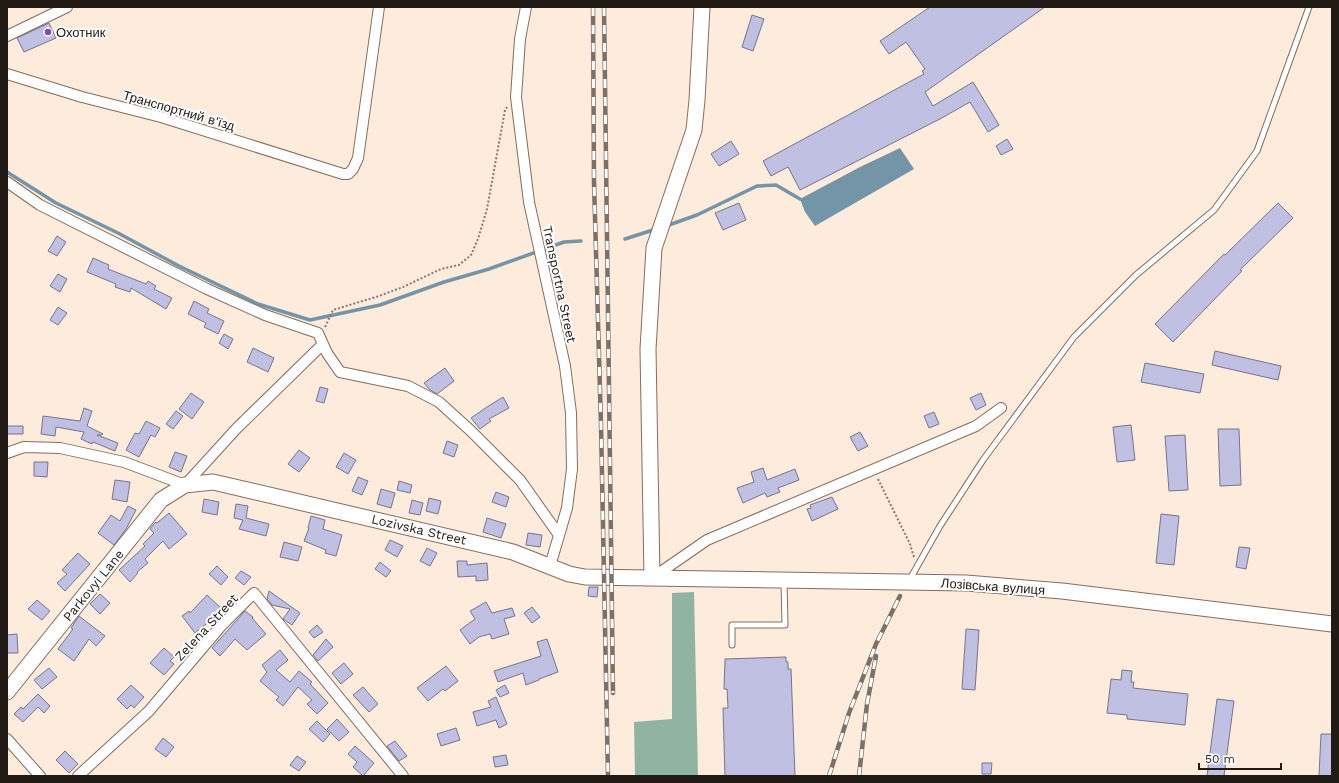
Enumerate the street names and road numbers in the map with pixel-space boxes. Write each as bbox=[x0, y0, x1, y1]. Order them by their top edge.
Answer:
street label: Транспортний в'їзд bbox=[121, 87, 237, 134]
street label: Transportna Street bbox=[540, 224, 579, 345]
street label: Lozivska Street bbox=[370, 511, 468, 548]
street label: Parkovyi Lane bbox=[60, 547, 127, 624]
street label: Лозівська вулиця bbox=[940, 575, 1046, 598]
street label: Zelena Street bbox=[172, 591, 241, 664]

